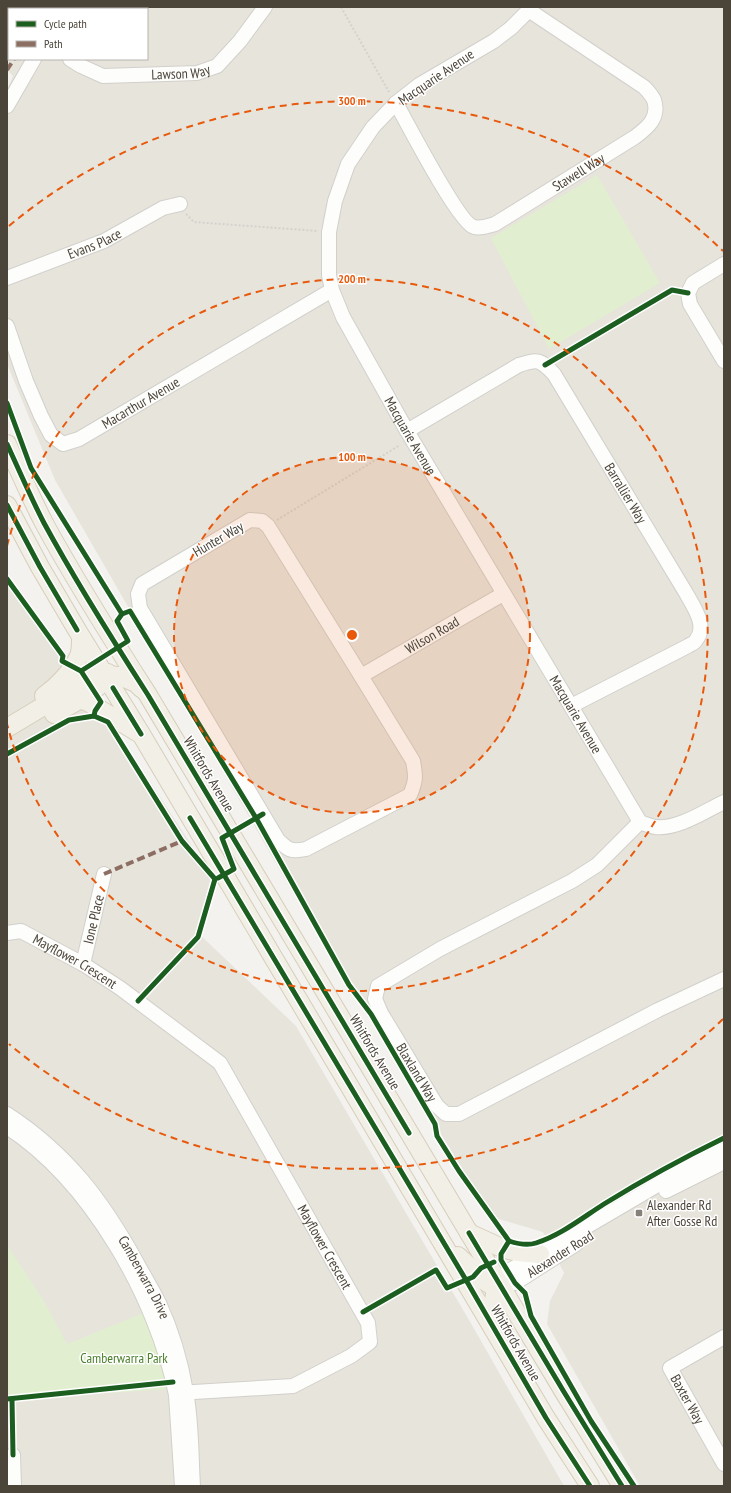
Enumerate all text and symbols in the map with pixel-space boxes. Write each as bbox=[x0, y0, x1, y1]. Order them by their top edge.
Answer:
legend bbox=[8, 8, 148, 60]
text: Cycle path bbox=[44, 16, 87, 31]
text: Path bbox=[44, 36, 62, 51]
street label: Macquarie Avenue bbox=[395, 45, 478, 109]
street label: Lawson Way bbox=[151, 60, 213, 83]
text: 300 m bbox=[338, 93, 366, 108]
street label: Stawell Way bbox=[549, 149, 609, 195]
street label: Evans Place bbox=[65, 224, 125, 263]
text: 200 m bbox=[338, 271, 366, 286]
street label: Macarthur Avenue bbox=[98, 373, 183, 433]
street label: Macquarie Avenue bbox=[381, 393, 440, 479]
text: 100 m bbox=[338, 449, 366, 464]
street label: Barrallier Way bbox=[601, 460, 651, 527]
street label: Hunter Way bbox=[189, 517, 247, 561]
street label: Wilson Road bbox=[402, 612, 462, 658]
centre of rings bbox=[345, 628, 359, 642]
street label: Macquarie Avenue bbox=[546, 672, 606, 757]
street label: Whitfords Avenue bbox=[179, 733, 239, 815]
street label: Ione Place bbox=[79, 893, 108, 946]
street label: Mayflower Crescent bbox=[30, 930, 121, 993]
street label: Whitfords Avenue bbox=[345, 1011, 405, 1093]
street label: Blaxland Way bbox=[392, 1040, 442, 1105]
place label: Alexander Rd After Gosse Rd bbox=[647, 1196, 717, 1230]
street label: Mayflower Crescent bbox=[294, 1201, 356, 1292]
marker: Alexander Rd After Gosse Rd bbox=[634, 1208, 644, 1218]
street label: Alexander Road bbox=[523, 1226, 597, 1282]
street label: Camberwarra Drive bbox=[114, 1232, 174, 1322]
street label: Whitfords Avenue bbox=[487, 1302, 545, 1384]
park label: Camberwarra Park bbox=[80, 1349, 168, 1367]
street label: Baxter Way bbox=[666, 1371, 709, 1428]

